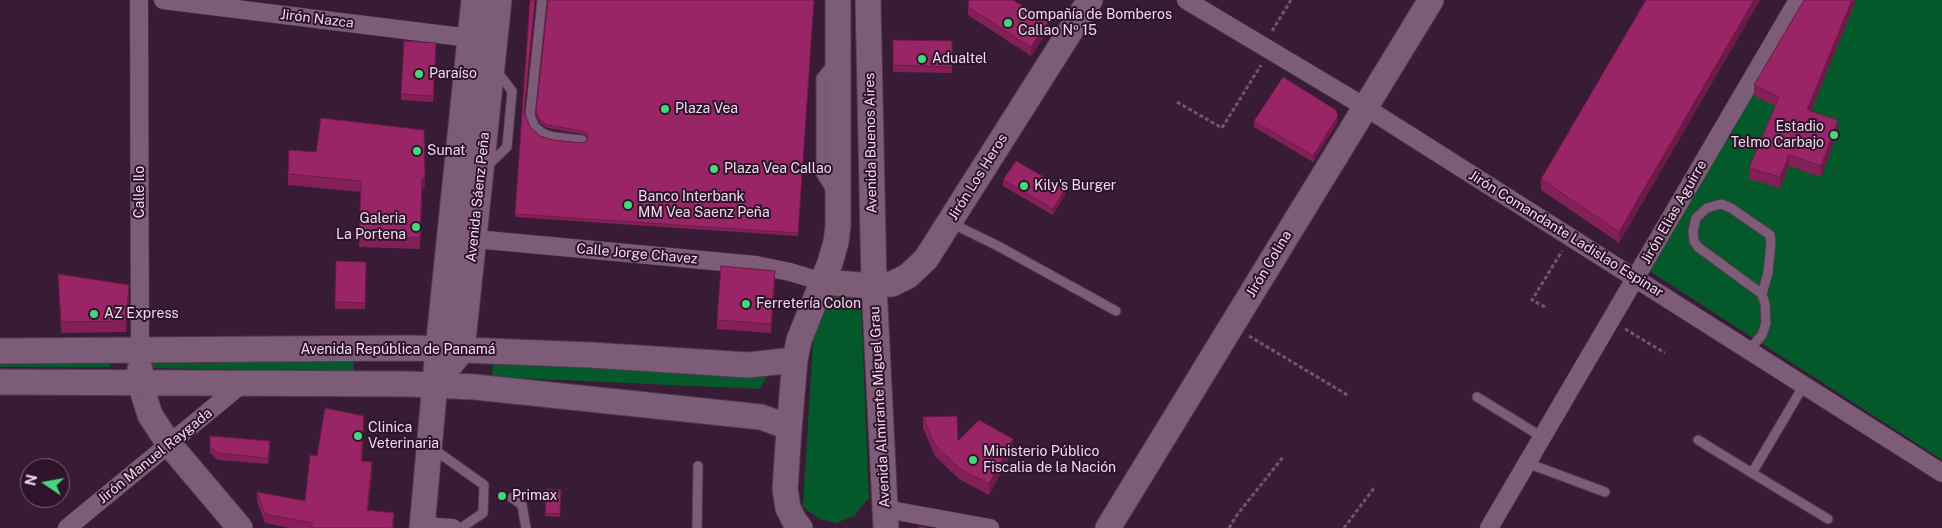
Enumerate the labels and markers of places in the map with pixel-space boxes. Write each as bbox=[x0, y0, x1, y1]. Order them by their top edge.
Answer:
place label: Compañía de Bomberos Callao Nº 15 bbox=[1018, 7, 1172, 40]
marker: Compañía de Bomberos Callao Nº 15 bbox=[1002, 17, 1014, 29]
place label: Adualtel bbox=[932, 51, 987, 67]
marker: Adualtel bbox=[916, 53, 928, 65]
place label: Paraíso bbox=[429, 66, 477, 82]
marker: Paraíso bbox=[413, 68, 425, 80]
place label: Plaza Vea bbox=[675, 101, 738, 117]
marker: Plaza Vea bbox=[659, 103, 671, 115]
place label: Estadio Telmo Carbajo bbox=[1731, 119, 1824, 152]
marker: Estadio Telmo Carbajo bbox=[1828, 129, 1840, 141]
place label: Sunat bbox=[427, 143, 466, 159]
marker: Sunat bbox=[411, 145, 423, 157]
place label: Plaza Vea Callao bbox=[724, 161, 832, 177]
marker: Plaza Vea Callao bbox=[708, 163, 720, 175]
place label: Kily's Burger bbox=[1034, 178, 1116, 194]
marker: Kily's Burger bbox=[1018, 180, 1030, 192]
place label: Banco Interbank MM Vea Saenz Peña bbox=[638, 189, 770, 222]
marker: Banco Interbank MM Vea Saenz Peña bbox=[622, 199, 634, 211]
place label: Galeria La Portena bbox=[336, 211, 406, 243]
marker: Galeria La Portena bbox=[410, 221, 422, 233]
place label: Ferretería Colon bbox=[756, 296, 861, 312]
marker: Ferretería Colon bbox=[740, 298, 752, 310]
place label: AZ Express bbox=[104, 306, 179, 322]
marker: AZ Express bbox=[88, 308, 100, 320]
place label: Clinica Veterinaria bbox=[368, 420, 439, 452]
marker: Clinica Veterinaria bbox=[352, 430, 364, 442]
place label: Ministerio Público Fiscalia de la Nación bbox=[983, 444, 1116, 477]
marker: Ministerio Público Fiscalia de la Nación bbox=[967, 454, 979, 466]
place label: Primax bbox=[512, 488, 558, 504]
marker: Primax bbox=[496, 490, 508, 502]

